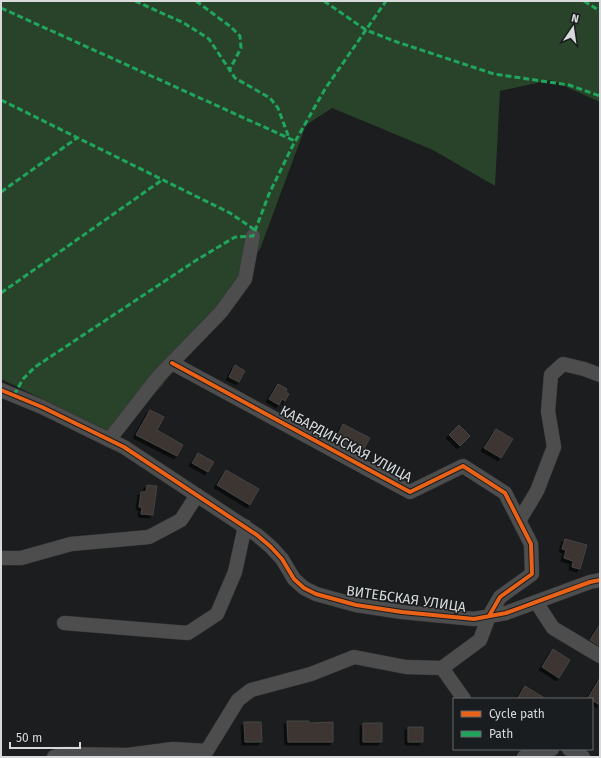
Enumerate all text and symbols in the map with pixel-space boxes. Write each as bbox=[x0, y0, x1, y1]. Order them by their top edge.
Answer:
north arrow bbox=[553, 8, 593, 48]
text: N bbox=[570, 12, 580, 26]
street label: КАБАРДИНСКАЯ УЛИЦА bbox=[277, 402, 415, 486]
street label: ВИТЕБСКАЯ УЛИЦА bbox=[345, 582, 467, 616]
legend bbox=[453, 698, 593, 750]
text: Cycle path bbox=[489, 707, 545, 721]
scale bar bbox=[10, 724, 80, 750]
text: Path bbox=[489, 727, 513, 741]
text: 50 m bbox=[16, 731, 42, 745]

